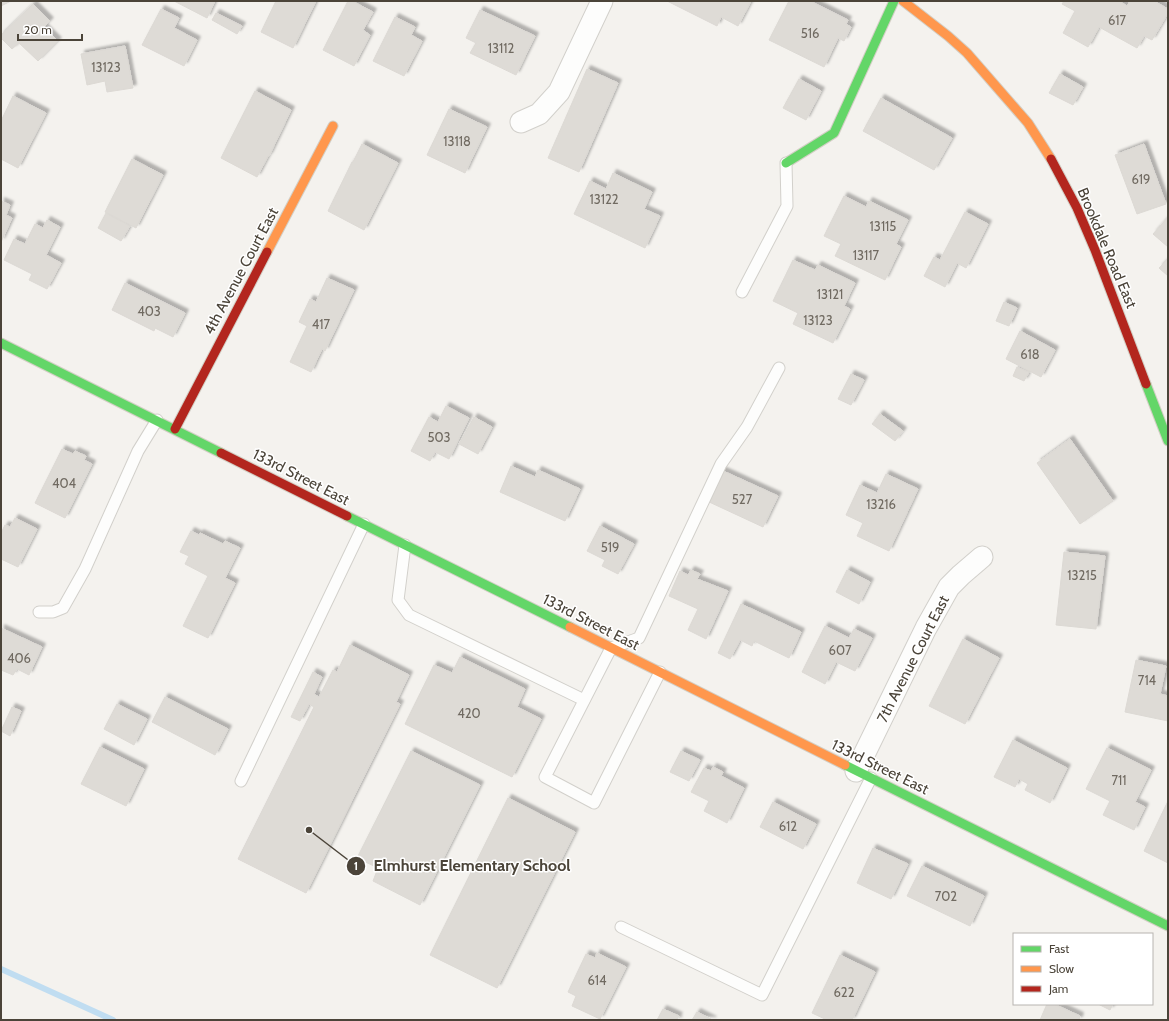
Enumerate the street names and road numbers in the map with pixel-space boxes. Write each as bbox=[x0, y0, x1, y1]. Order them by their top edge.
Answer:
street label: Brookdale Road East bbox=[1074, 185, 1140, 311]
street label: 4th Avenue Court East bbox=[200, 204, 282, 338]
street label: 133rd Street East bbox=[250, 445, 352, 509]
street label: 133rd Street East bbox=[540, 590, 642, 654]
street label: 7th Avenue Court East bbox=[873, 592, 953, 726]
street label: 133rd Street East bbox=[828, 736, 932, 798]

